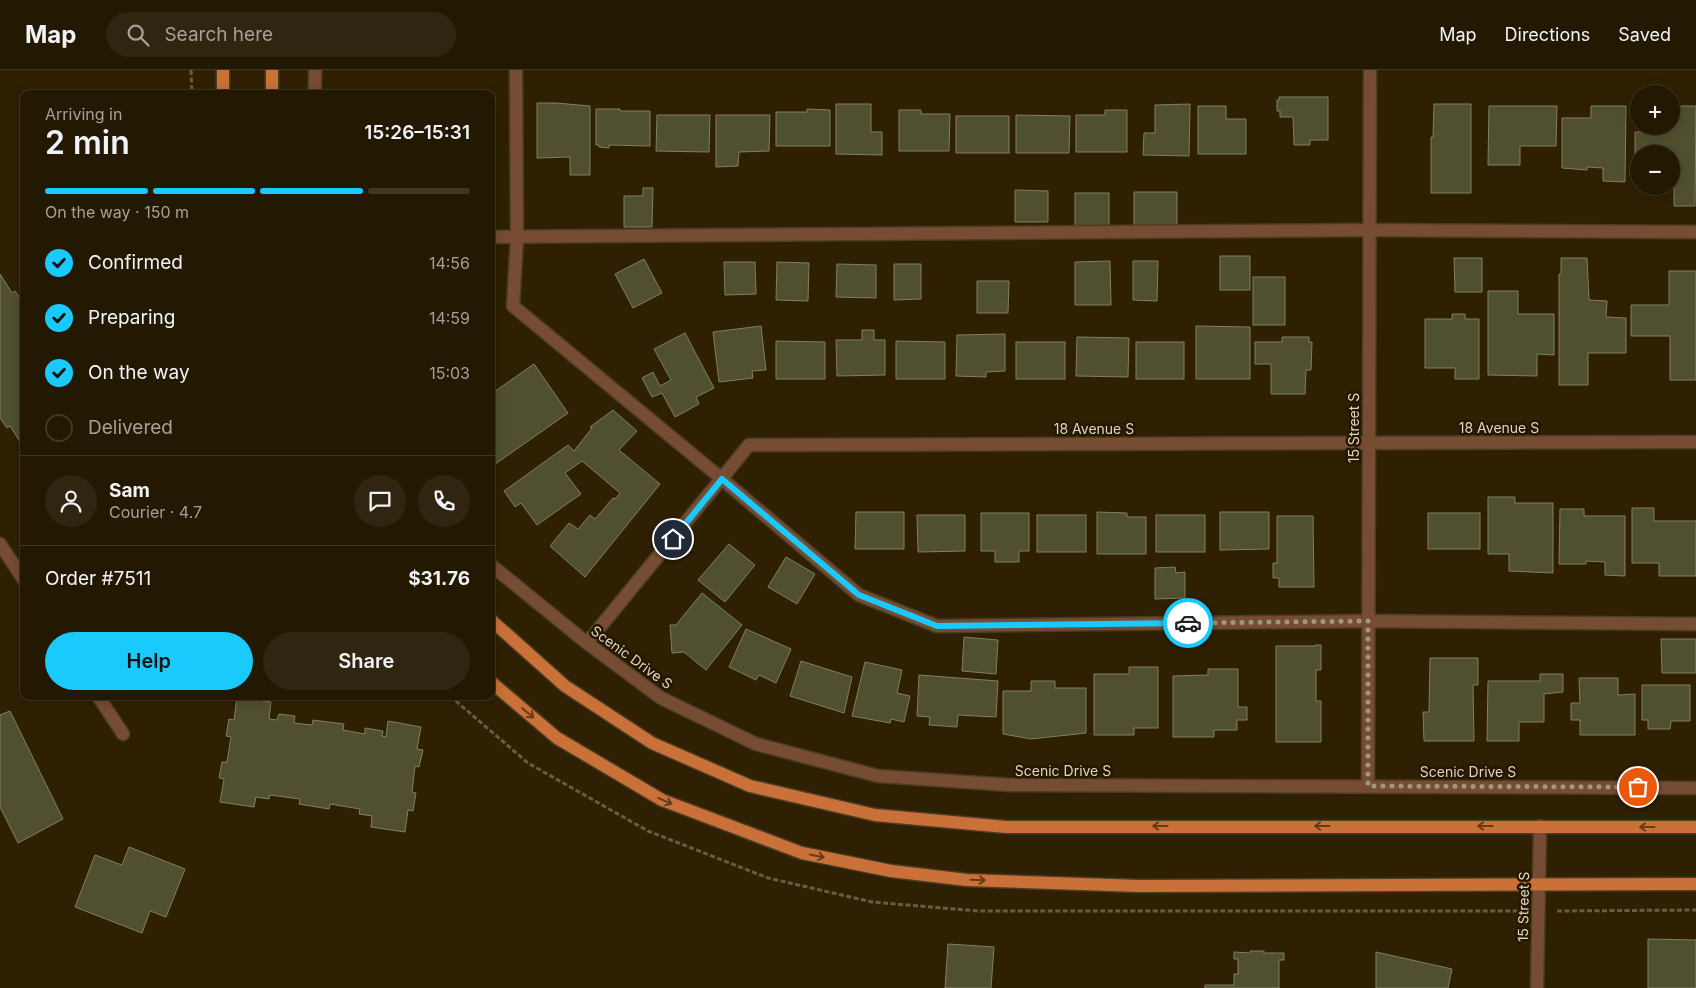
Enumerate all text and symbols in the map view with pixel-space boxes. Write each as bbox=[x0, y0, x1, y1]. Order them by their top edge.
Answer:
search box bbox=[106, 12, 456, 57]
text: Map bbox=[25, 20, 76, 49]
icon: search bbox=[124, 21, 152, 49]
text: Search here bbox=[164, 23, 273, 46]
text: Map bbox=[1439, 24, 1477, 45]
text: Directions bbox=[1505, 24, 1590, 45]
text: Saved bbox=[1618, 24, 1671, 45]
map controls bbox=[1630, 85, 1680, 195]
button: + bbox=[1630, 85, 1680, 135]
text: Arriving in bbox=[45, 104, 122, 124]
text: 15:26–15:31 bbox=[364, 121, 470, 144]
text: 2 min bbox=[45, 123, 130, 162]
button: − bbox=[1630, 145, 1680, 195]
text: On the way · 150 m bbox=[45, 202, 189, 222]
icon: check bbox=[45, 249, 73, 277]
text: Confirmed bbox=[88, 251, 183, 274]
text: 14:56 bbox=[429, 253, 470, 273]
icon: check bbox=[45, 304, 73, 332]
text: Preparing bbox=[88, 306, 175, 329]
text: 14:59 bbox=[429, 308, 470, 328]
icon: check bbox=[45, 359, 73, 387]
text: On the way bbox=[88, 361, 190, 384]
text: 15:03 bbox=[429, 363, 470, 383]
street label: 15 Street S bbox=[1345, 393, 1362, 463]
text: Delivered bbox=[88, 416, 173, 439]
street label: 18 Avenue S bbox=[1459, 419, 1539, 436]
street label: 18 Avenue S bbox=[1054, 420, 1134, 437]
button: person bbox=[45, 475, 97, 527]
button: chat bbox=[354, 475, 406, 527]
button: phone bbox=[418, 475, 470, 527]
text: Sam bbox=[109, 479, 150, 502]
text: Courier · 4.7 bbox=[109, 502, 202, 522]
pin bbox=[652, 518, 694, 560]
icon: home bbox=[659, 525, 687, 553]
text: Order #7511 bbox=[45, 567, 151, 590]
text: $31.76 bbox=[408, 567, 470, 590]
courier bbox=[1163, 598, 1213, 648]
icon: car bbox=[1174, 609, 1202, 637]
street label: Scenic Drive S bbox=[588, 622, 676, 692]
button: Help bbox=[45, 632, 253, 690]
button: Share bbox=[263, 632, 470, 690]
one-way arrow bbox=[522, 708, 535, 719]
street label: Scenic Drive S bbox=[1015, 762, 1111, 779]
street label: Scenic Drive S bbox=[1420, 763, 1516, 780]
pin bbox=[1617, 766, 1659, 808]
icon: bag bbox=[1624, 773, 1652, 801]
one-way arrow bbox=[657, 796, 672, 806]
one-way arrow bbox=[1315, 821, 1331, 831]
one-way arrow bbox=[1477, 821, 1494, 831]
one-way arrow bbox=[1152, 822, 1168, 831]
one-way arrow bbox=[1640, 822, 1656, 832]
one-way arrow bbox=[809, 852, 825, 861]
street label: 15 Street S bbox=[1514, 872, 1532, 942]
one-way arrow bbox=[970, 875, 986, 885]

